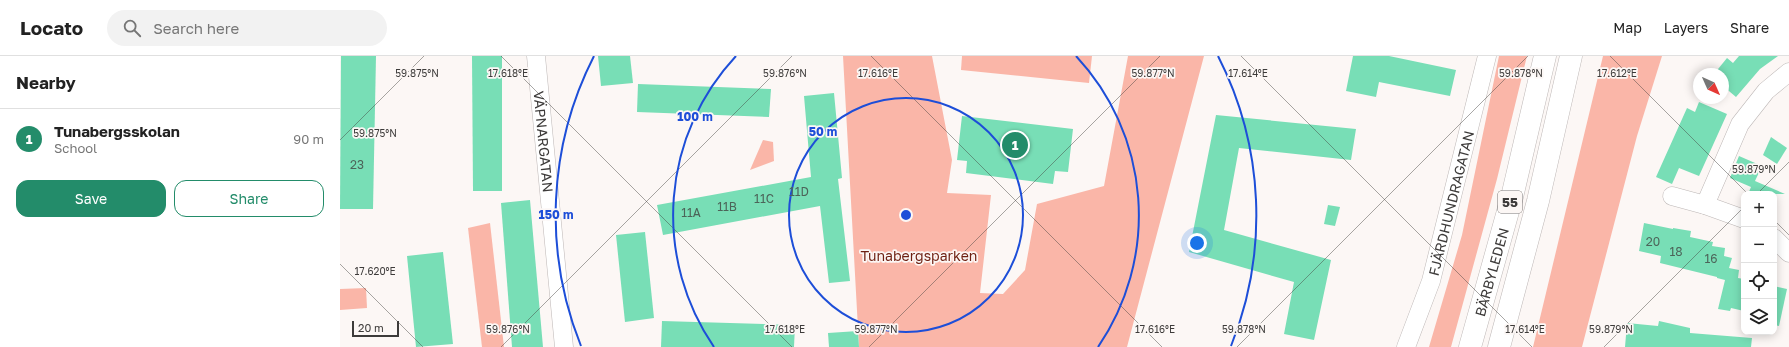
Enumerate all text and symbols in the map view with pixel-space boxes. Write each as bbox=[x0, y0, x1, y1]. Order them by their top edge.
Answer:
search box bbox=[107, 10, 387, 46]
text: Locato bbox=[20, 16, 83, 39]
icon: search bbox=[121, 17, 143, 39]
text: Search here bbox=[153, 19, 239, 37]
text: Map bbox=[1613, 19, 1642, 36]
text: Layers bbox=[1664, 19, 1708, 36]
text: Share bbox=[1730, 19, 1769, 36]
text: 59.875°N bbox=[395, 67, 439, 79]
text: 17.618°E bbox=[488, 67, 528, 79]
text: 59.876°N bbox=[763, 67, 807, 79]
text: 17.616°E bbox=[858, 67, 898, 79]
text: 59.877°N bbox=[1131, 67, 1175, 79]
text: 17.614°E bbox=[1228, 67, 1268, 79]
text: 59.878°N bbox=[1499, 67, 1543, 79]
text: 17.612°E bbox=[1597, 67, 1637, 79]
north arrow bbox=[1693, 68, 1729, 104]
text: Nearby bbox=[16, 72, 76, 93]
street label: VÄPNARGATAN bbox=[531, 90, 558, 193]
text: 100 m bbox=[677, 109, 713, 124]
text: Tunabergsskolan bbox=[54, 122, 180, 140]
text: 50 m bbox=[809, 124, 837, 139]
text: 59.875°N bbox=[353, 127, 397, 139]
street label: FJÄRDHUNDRAGATAN bbox=[1424, 129, 1477, 277]
pin: 1 bbox=[1002, 130, 1028, 160]
text: 1 bbox=[26, 131, 32, 147]
text: 90 m bbox=[293, 131, 324, 147]
text: School bbox=[54, 140, 97, 156]
house number: 23 bbox=[350, 157, 364, 172]
text: 59.879°N bbox=[1732, 163, 1776, 175]
button: Save bbox=[16, 180, 166, 217]
button: Share bbox=[174, 180, 324, 217]
house number: 11D bbox=[789, 184, 809, 199]
house number: 11C bbox=[754, 191, 774, 206]
road number: 55 bbox=[1498, 191, 1522, 213]
map controls bbox=[1741, 191, 1777, 335]
button: + bbox=[1741, 191, 1777, 227]
house number: 11B bbox=[717, 199, 737, 214]
house number: 11A bbox=[681, 205, 701, 220]
text: 150 m bbox=[539, 207, 573, 222]
centre of rings bbox=[899, 208, 913, 222]
street label: BÄRBYLEDEN bbox=[1471, 226, 1512, 318]
button: − bbox=[1741, 227, 1777, 263]
your location bbox=[1187, 233, 1207, 253]
house number: 20 bbox=[1646, 234, 1660, 249]
house number: 18 bbox=[1669, 244, 1683, 259]
park label: Tunabergsparken bbox=[861, 247, 977, 264]
house number: 16 bbox=[1704, 251, 1718, 266]
button: locate bbox=[1741, 263, 1777, 299]
text: 17.620°E bbox=[354, 265, 396, 277]
button: layers bbox=[1741, 299, 1777, 335]
scale bar bbox=[352, 319, 399, 338]
text: 20 m bbox=[358, 321, 384, 334]
text: 59.876°N bbox=[486, 323, 530, 335]
text: 17.618°E bbox=[765, 323, 805, 335]
text: 59.877°N bbox=[854, 323, 898, 335]
text: 17.616°E bbox=[1135, 323, 1175, 335]
text: 59.878°N bbox=[1222, 323, 1266, 335]
text: 17.614°E bbox=[1505, 323, 1545, 335]
text: 59.879°N bbox=[1589, 323, 1633, 335]

